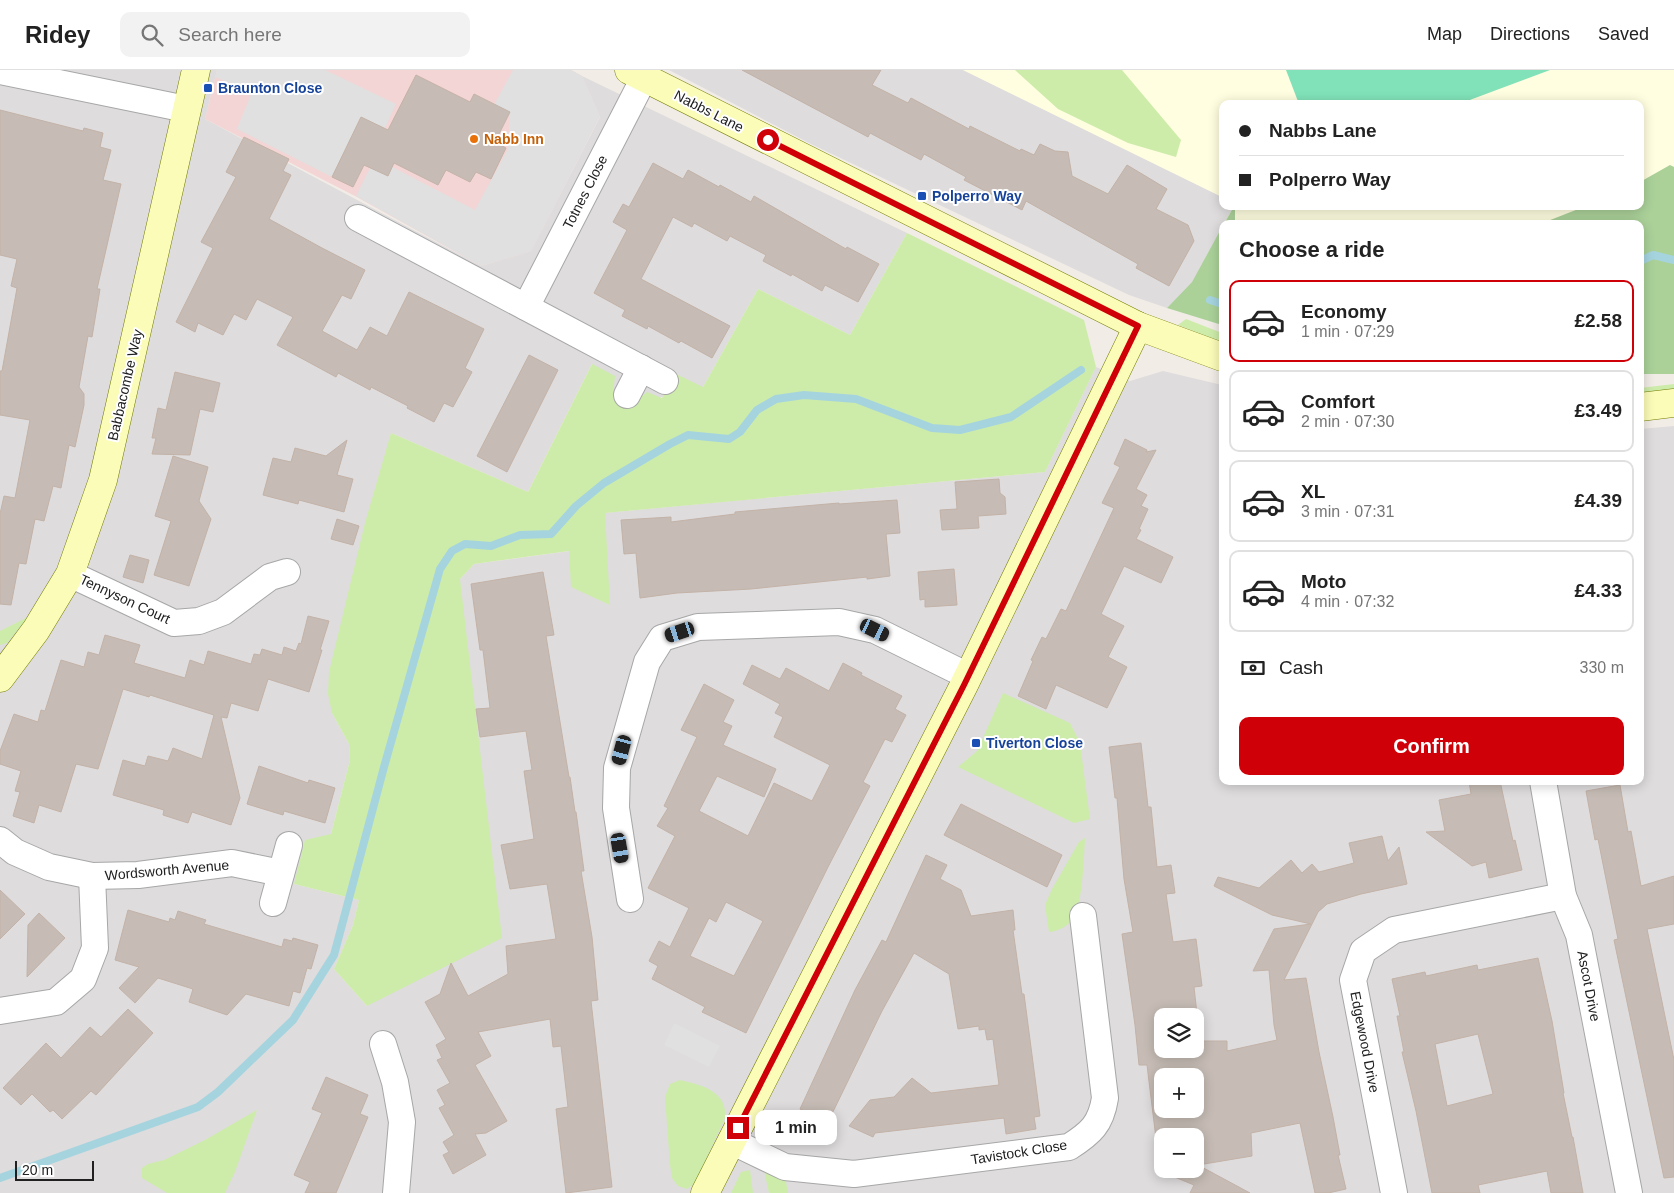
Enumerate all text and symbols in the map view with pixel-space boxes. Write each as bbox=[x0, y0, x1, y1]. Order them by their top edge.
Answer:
search box bbox=[120, 12, 470, 57]
text: Ridey bbox=[25, 21, 90, 48]
icon: search bbox=[138, 21, 166, 49]
text: Search here bbox=[178, 24, 282, 45]
text: Map bbox=[1427, 24, 1462, 44]
text: Directions bbox=[1490, 24, 1570, 44]
text: Saved bbox=[1598, 24, 1649, 44]
place label: Braunton Close bbox=[218, 80, 322, 96]
marker: Braunton Close bbox=[202, 82, 214, 94]
street label: Nabbs Lane bbox=[672, 87, 746, 135]
text: Nabbs Lane bbox=[1269, 120, 1377, 141]
route start bbox=[757, 129, 779, 151]
place label: Nabb Inn bbox=[484, 131, 544, 147]
marker: Nabb Inn bbox=[468, 133, 480, 145]
street label: Totnes Close bbox=[559, 152, 611, 232]
text: Polperro Way bbox=[1269, 169, 1391, 190]
place label: Polperro Way bbox=[932, 188, 1022, 204]
marker: Polperro Way bbox=[916, 190, 928, 202]
text: Choose a ride bbox=[1239, 237, 1384, 262]
icon: car bbox=[1241, 299, 1286, 344]
text: Economy bbox=[1301, 301, 1387, 322]
text: £2.58 bbox=[1574, 310, 1622, 331]
text: 1 min · 07:29 bbox=[1301, 323, 1394, 340]
street label: Babbacombe Way bbox=[104, 328, 146, 442]
icon: car bbox=[1241, 389, 1286, 434]
text: Comfort bbox=[1301, 391, 1375, 412]
text: £3.49 bbox=[1574, 400, 1622, 421]
text: 2 min · 07:30 bbox=[1301, 413, 1394, 430]
icon: car bbox=[1241, 479, 1286, 524]
text: XL bbox=[1301, 481, 1325, 502]
text: £4.39 bbox=[1574, 490, 1622, 511]
text: 3 min · 07:31 bbox=[1301, 503, 1394, 520]
icon: car bbox=[1241, 569, 1286, 614]
street label: Tennyson Court bbox=[77, 571, 173, 627]
text: Moto bbox=[1301, 571, 1346, 592]
text: £4.33 bbox=[1574, 580, 1622, 601]
text: 4 min · 07:32 bbox=[1301, 593, 1394, 610]
car bbox=[858, 617, 891, 643]
car bbox=[663, 620, 696, 644]
icon: cash bbox=[1239, 654, 1267, 682]
text: Cash bbox=[1279, 657, 1323, 678]
text: 330 m bbox=[1580, 659, 1624, 676]
button: Confirm bbox=[1239, 717, 1624, 775]
car bbox=[610, 734, 633, 766]
place label: Tiverton Close bbox=[986, 735, 1083, 751]
marker: Tiverton Close bbox=[970, 737, 982, 749]
car bbox=[610, 832, 629, 864]
street label: Wordsworth Avenue bbox=[104, 857, 230, 883]
street label: Ascot Drive bbox=[1574, 949, 1604, 1023]
street label: Edgewood Drive bbox=[1347, 990, 1383, 1094]
map controls bbox=[1154, 1008, 1204, 1178]
button: layers bbox=[1154, 1008, 1204, 1058]
button: + bbox=[1154, 1068, 1204, 1118]
callout: 1 min bbox=[756, 1110, 838, 1146]
route end bbox=[727, 1117, 749, 1139]
text: 1 min bbox=[775, 1119, 817, 1136]
button: − bbox=[1154, 1128, 1204, 1178]
street label: Tavistock Close bbox=[970, 1136, 1068, 1168]
scale bar bbox=[15, 1158, 94, 1181]
text: 20 m bbox=[22, 1162, 53, 1178]

